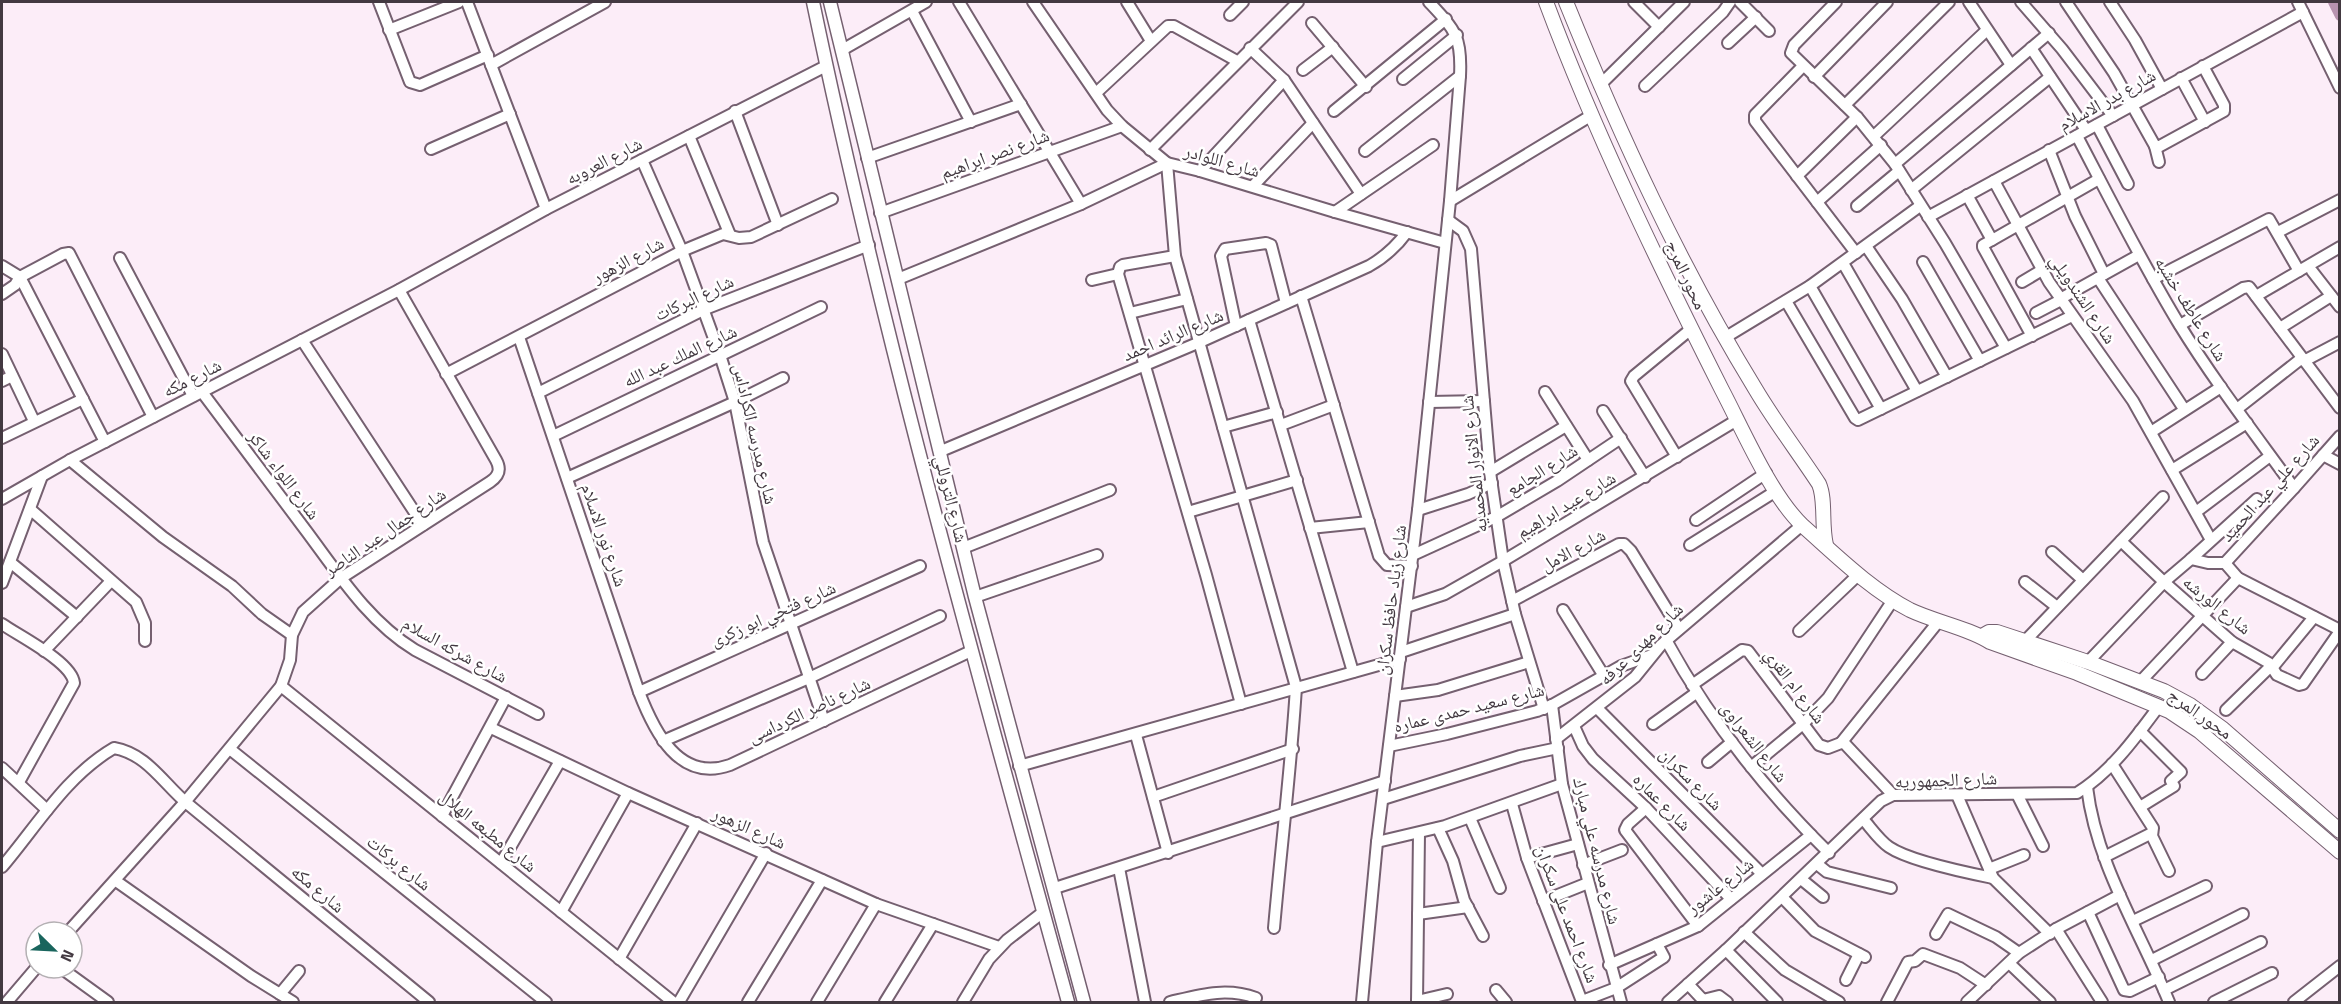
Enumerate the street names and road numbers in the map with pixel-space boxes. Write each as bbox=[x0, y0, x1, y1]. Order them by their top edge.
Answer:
street label: شارع بدر الاسلام bbox=[2053, 62, 2160, 138]
street label: شارع نصر ابراهيم bbox=[937, 121, 1053, 186]
street label: شارع العروبه bbox=[561, 130, 647, 191]
street label: شارع اللوادر bbox=[1180, 137, 1263, 184]
street label: شارع الزهور bbox=[586, 229, 669, 290]
street label: محور المرج bbox=[1659, 236, 1714, 314]
street label: شارع الشندويلي bbox=[2042, 248, 2124, 350]
street label: شارع عاطف خشبه bbox=[2148, 251, 2234, 366]
street label: شارع البركات bbox=[650, 267, 738, 328]
street label: شارع الرائد احمد bbox=[1118, 301, 1227, 368]
street label: شارع الملك عبد الله bbox=[618, 317, 741, 394]
street label: شارع مكه bbox=[158, 351, 226, 404]
street label: شارع مدرسه الكراداس bbox=[726, 361, 785, 507]
street label: شارع الانوار المحمديه bbox=[1453, 394, 1494, 534]
street label: شارع اللواء شاكر bbox=[241, 423, 327, 525]
street label: شارع علي عبد الحميد bbox=[2214, 428, 2327, 549]
street label: شارع الجامع bbox=[1501, 437, 1583, 502]
street label: شارع التروللي bbox=[926, 452, 975, 546]
street label: شارع عيد ابراهيم bbox=[1511, 464, 1621, 545]
street label: شارع نور الاسلام bbox=[574, 480, 635, 590]
street label: شارع جمال عبد الناصر bbox=[317, 481, 451, 583]
street label: شارع الامل bbox=[1535, 521, 1610, 578]
street label: شارع زياد حافظ سكران bbox=[1368, 523, 1413, 676]
street label: شارع الورشه bbox=[2177, 568, 2258, 641]
street label: شارع فتحي ابو زكرى bbox=[706, 574, 841, 655]
street label: شارع مهدى عرفه bbox=[1592, 596, 1689, 691]
street label: شارع شركه السلام bbox=[398, 609, 513, 690]
street label: شارع ام القري bbox=[1757, 642, 1833, 730]
street label: شارع ناصر الكرداسى bbox=[743, 669, 875, 750]
street label: شارع سعيد حمدى عماره bbox=[1391, 676, 1547, 739]
street label: محور المرج bbox=[2162, 681, 2238, 746]
street label: شارع الشعراوى bbox=[1714, 695, 1795, 788]
street label: شارع سكران bbox=[1653, 741, 1729, 817]
street label: شارع الجمهوريه bbox=[1894, 764, 1998, 795]
street label: شارع عماره bbox=[1627, 766, 1698, 837]
street label: شارع مدرسه علي مبارك bbox=[1565, 775, 1629, 928]
street label: شارع مطبعه الهلال bbox=[434, 783, 543, 879]
street label: شارع الزهور bbox=[707, 799, 790, 856]
street label: شارع بركات bbox=[361, 828, 437, 897]
street label: شارع احمد على سكران bbox=[1529, 841, 1606, 987]
street label: شارع عاشور bbox=[1679, 851, 1759, 921]
street label: شارع مكه bbox=[286, 858, 351, 919]

